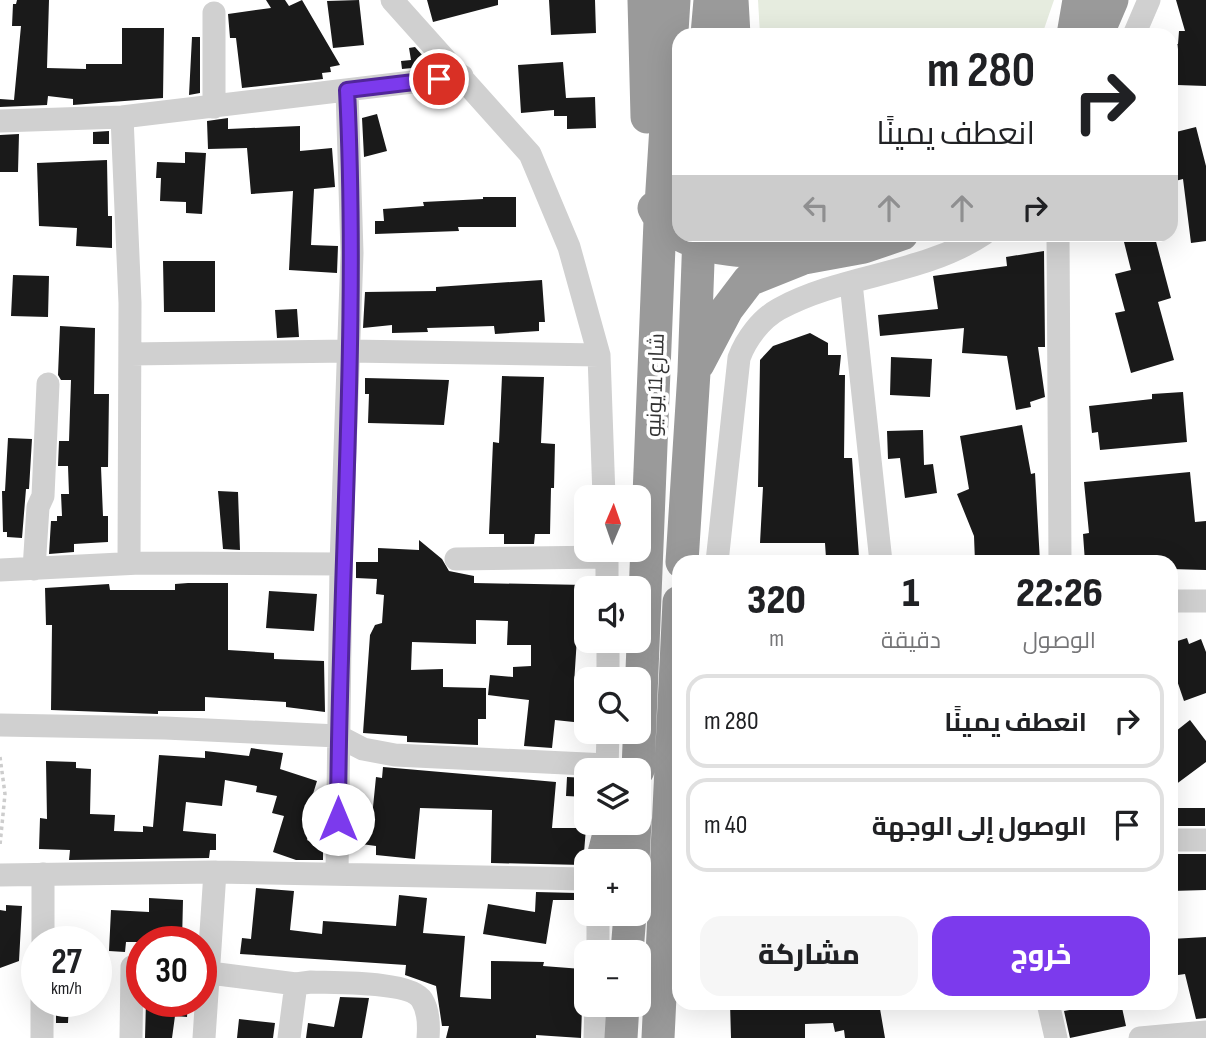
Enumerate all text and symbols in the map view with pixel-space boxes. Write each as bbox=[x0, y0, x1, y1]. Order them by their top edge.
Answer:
text: 280 m bbox=[927, 42, 1035, 101]
pin bbox=[409, 49, 469, 109]
icon: right bbox=[1059, 56, 1150, 147]
icon: arrive bbox=[420, 60, 458, 98]
text: انعطف يمينًا bbox=[876, 115, 1035, 154]
icon: left bbox=[797, 189, 835, 227]
icon: ahead bbox=[870, 189, 908, 227]
icon: ahead bbox=[943, 189, 981, 227]
icon: right bbox=[1016, 189, 1054, 227]
street label: شارع 11 يونيو bbox=[641, 333, 671, 437]
north arrow bbox=[574, 485, 651, 562]
map controls bbox=[574, 485, 651, 1017]
text: 1 bbox=[902, 568, 920, 619]
text: 22:26 bbox=[1016, 568, 1103, 619]
text: 320 bbox=[747, 575, 806, 626]
button: sound bbox=[574, 576, 651, 653]
text: m bbox=[769, 625, 784, 653]
text: دقيقة bbox=[881, 627, 941, 655]
text: الوصول bbox=[1023, 627, 1096, 655]
button: search bbox=[574, 667, 651, 744]
icon: right bbox=[1108, 702, 1146, 740]
text: 280 m bbox=[704, 706, 759, 737]
text: انعطف يمينًا bbox=[944, 708, 1087, 739]
button: layers bbox=[574, 758, 651, 835]
position arrow bbox=[301, 782, 375, 856]
icon: arrive bbox=[1108, 806, 1146, 844]
text: 40 m bbox=[704, 810, 747, 841]
text: الوصول إلى الوجهة bbox=[872, 812, 1087, 843]
button: + bbox=[574, 849, 651, 926]
button: مشاركة bbox=[700, 916, 918, 996]
button: خروج bbox=[932, 916, 1150, 996]
speed limit sign: 30 bbox=[126, 926, 217, 1017]
button: − bbox=[574, 940, 651, 1017]
text: 27 bbox=[51, 941, 82, 984]
text: km/h bbox=[51, 978, 82, 999]

